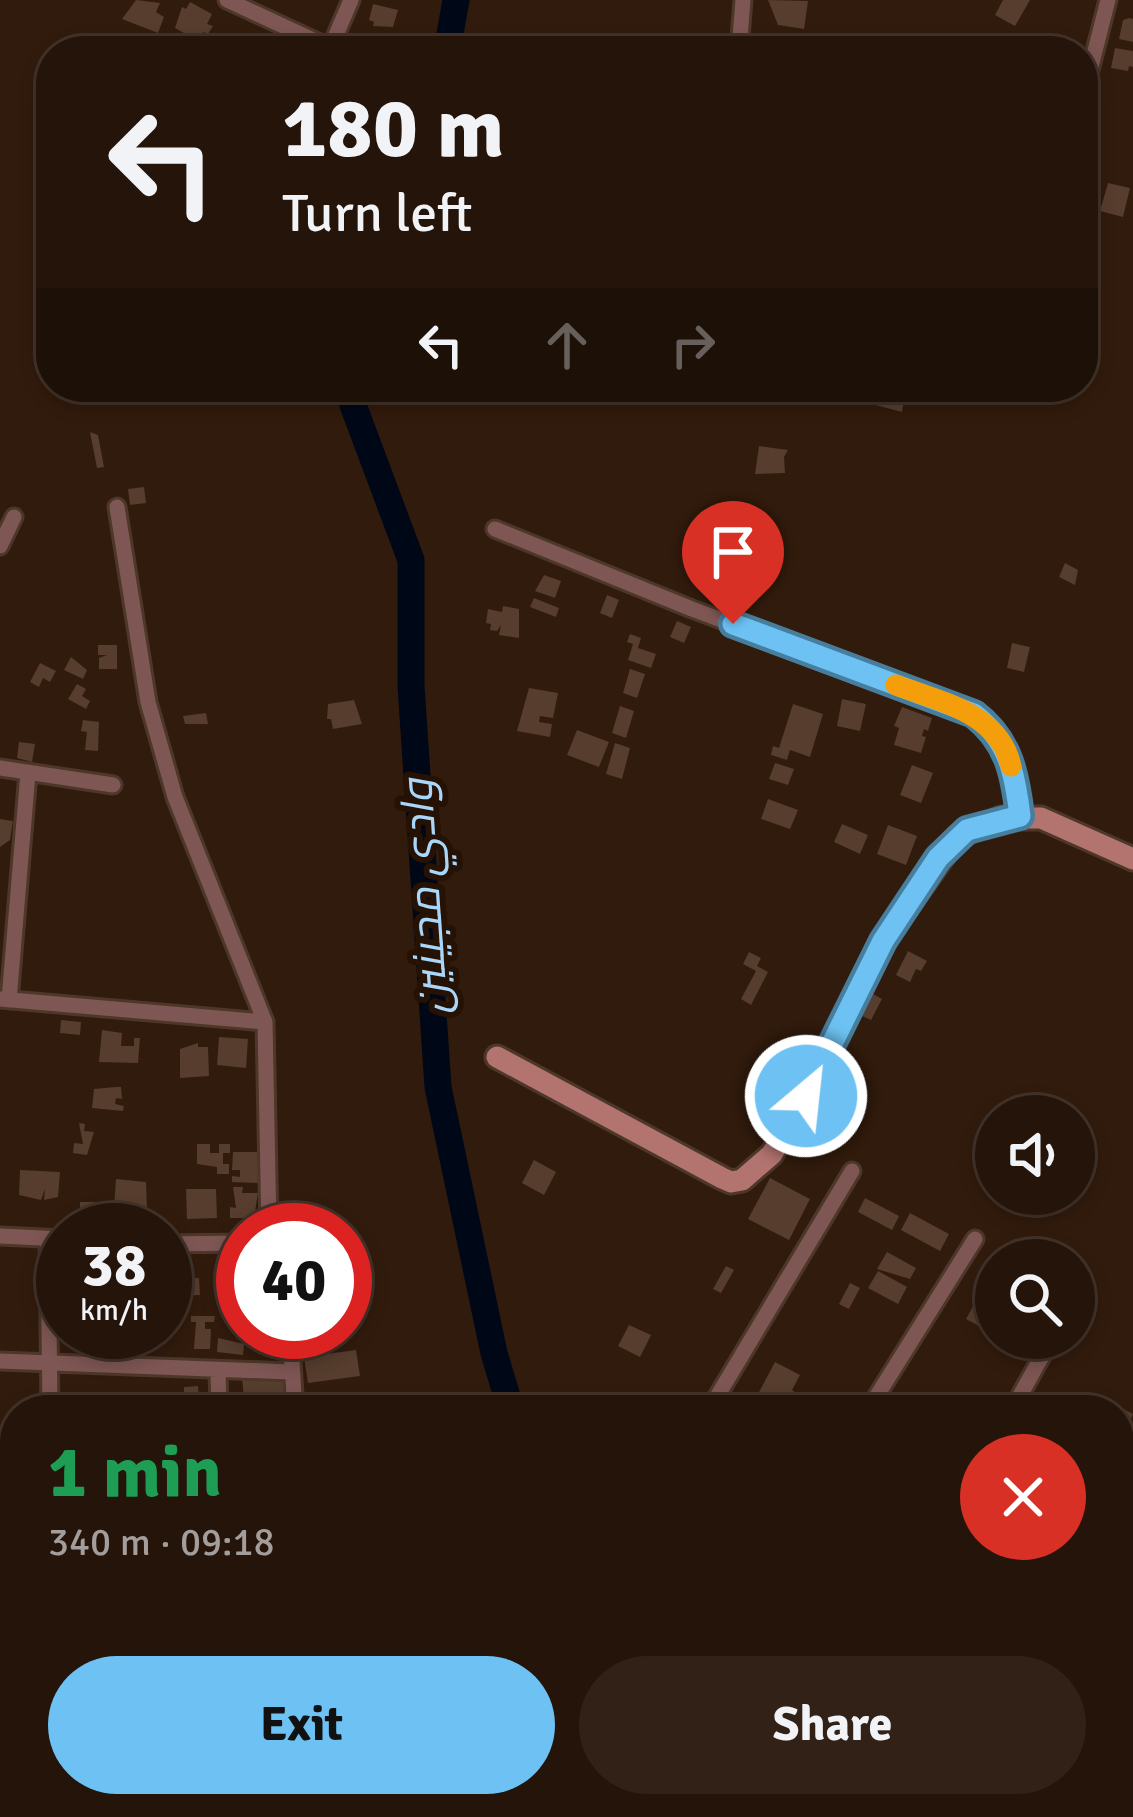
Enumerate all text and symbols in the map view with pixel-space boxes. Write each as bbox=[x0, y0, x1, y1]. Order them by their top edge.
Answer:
text: 180 m bbox=[282, 77, 504, 181]
icon: left bbox=[84, 84, 240, 240]
text: Turn left bbox=[282, 180, 472, 247]
icon: left bbox=[408, 312, 474, 378]
icon: ahead bbox=[534, 312, 600, 378]
icon: right bbox=[660, 312, 726, 378]
pin bbox=[682, 501, 784, 624]
icon: arrive bbox=[700, 519, 766, 585]
water label: وادي مجينين bbox=[389, 775, 468, 1017]
position arrow bbox=[743, 1033, 869, 1159]
map controls bbox=[975, 1095, 1095, 1359]
button: sound bbox=[975, 1095, 1095, 1215]
speed limit sign: 40 bbox=[216, 1203, 372, 1359]
text: 38 bbox=[82, 1229, 146, 1303]
button: search bbox=[975, 1239, 1095, 1359]
text: km/h bbox=[80, 1292, 148, 1329]
text: 1 min bbox=[48, 1428, 222, 1517]
button: close bbox=[960, 1434, 1086, 1560]
text: 340 m · 09:18 bbox=[48, 1518, 275, 1566]
button: Exit bbox=[48, 1656, 555, 1794]
button: Share bbox=[579, 1656, 1086, 1794]

